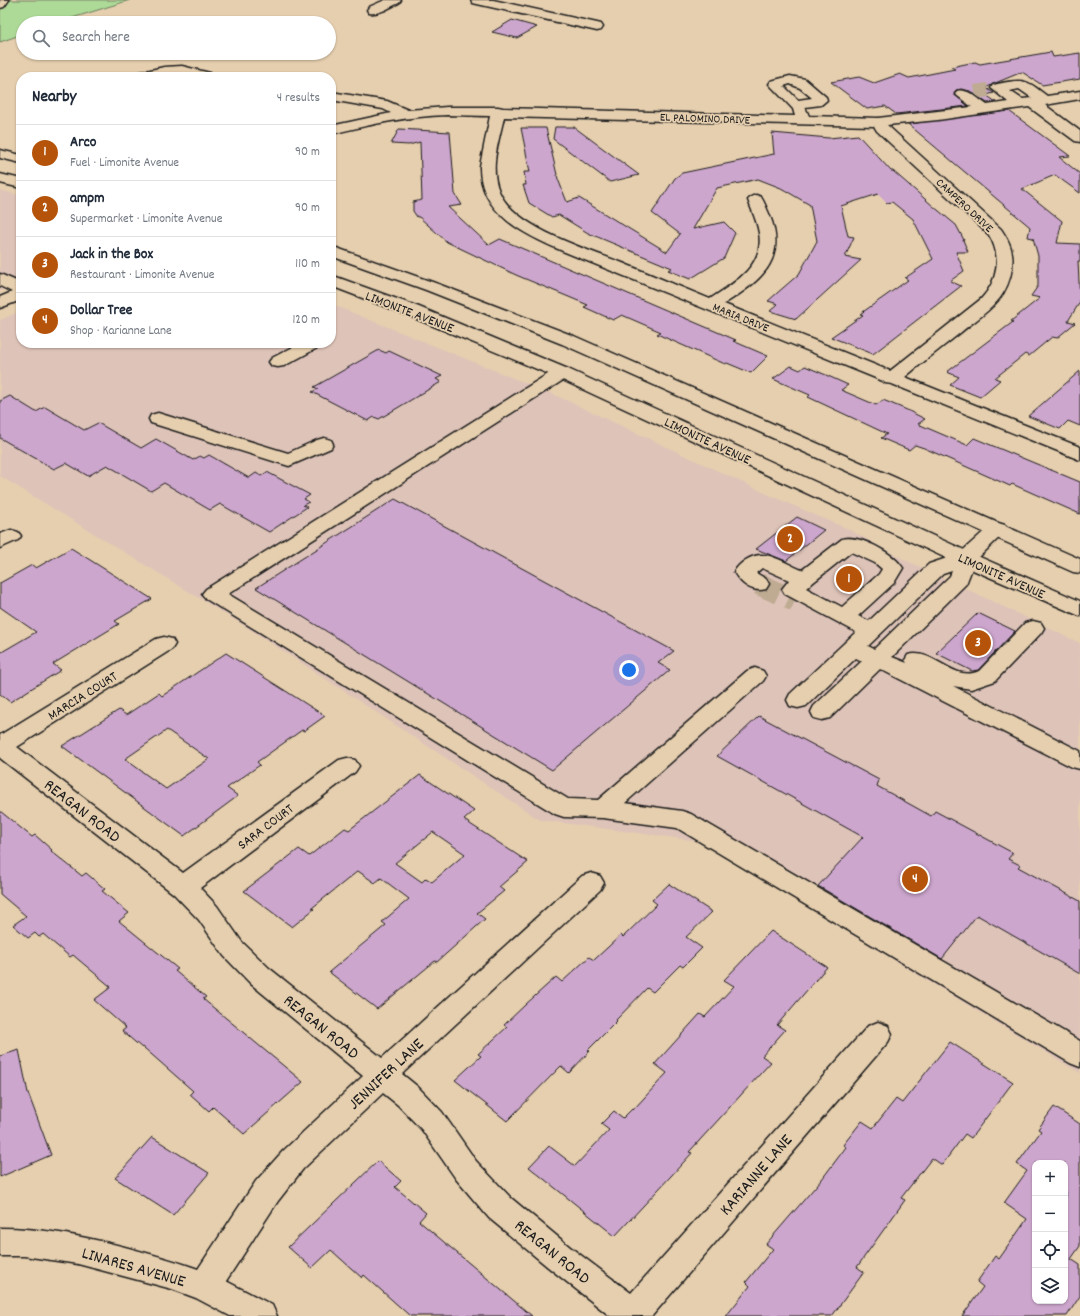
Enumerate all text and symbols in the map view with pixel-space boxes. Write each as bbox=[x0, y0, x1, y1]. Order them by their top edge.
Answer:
search box bbox=[16, 16, 336, 60]
icon: search bbox=[30, 27, 52, 49]
text: Search here bbox=[62, 27, 130, 49]
text: Nearby bbox=[32, 86, 76, 110]
text: 4 results bbox=[277, 89, 320, 108]
street label: EL PALOMINO DRIVE bbox=[660, 109, 751, 130]
text: Arco bbox=[70, 132, 96, 154]
text: 1 bbox=[44, 143, 46, 162]
text: 90 m bbox=[295, 143, 320, 162]
text: Fuel · Limonite Avenue bbox=[70, 154, 179, 173]
street label: CAMPERO DRIVE bbox=[932, 175, 997, 238]
text: ampm bbox=[70, 188, 105, 210]
text: 2 bbox=[42, 199, 48, 218]
text: 90 m bbox=[295, 199, 320, 218]
text: Supermarket · Limonite Avenue bbox=[70, 210, 222, 229]
text: Jack in the Box bbox=[70, 244, 153, 266]
text: 3 bbox=[42, 255, 48, 274]
text: 110 m bbox=[295, 255, 320, 274]
text: Restaurant · Limonite Avenue bbox=[70, 266, 215, 285]
street label: LIMONITE AVENUE bbox=[362, 287, 457, 339]
street label: MARIA DRIVE bbox=[710, 299, 772, 338]
text: Dollar Tree bbox=[70, 300, 132, 322]
text: 4 bbox=[42, 311, 48, 330]
text: 120 m bbox=[292, 311, 320, 330]
text: Shop · Karianne Lane bbox=[70, 322, 172, 341]
street label: LIMONITE AVENUE bbox=[661, 413, 754, 471]
pin: 2 bbox=[777, 524, 803, 554]
street label: LIMONITE AVENUE bbox=[954, 549, 1049, 605]
pin: 1 bbox=[836, 564, 862, 594]
pin: 3 bbox=[965, 628, 991, 658]
your location bbox=[619, 660, 639, 680]
street label: MARCIA COURT bbox=[44, 667, 122, 726]
street label: REAGAN ROAD bbox=[38, 775, 125, 850]
street label: SARA COURT bbox=[234, 800, 299, 855]
pin: 4 bbox=[902, 864, 928, 894]
street label: REAGAN ROAD bbox=[277, 990, 363, 1067]
street label: JENNIFER LANE bbox=[344, 1034, 430, 1117]
street label: KARIANNE LANE bbox=[715, 1130, 800, 1222]
map controls bbox=[1032, 1160, 1068, 1304]
button: + bbox=[1032, 1160, 1068, 1196]
button: − bbox=[1032, 1196, 1068, 1232]
street label: REAGAN ROAD bbox=[508, 1215, 594, 1292]
button: locate bbox=[1032, 1232, 1068, 1268]
street label: LINARES AVENUE bbox=[79, 1243, 188, 1295]
button: layers bbox=[1032, 1268, 1068, 1304]

